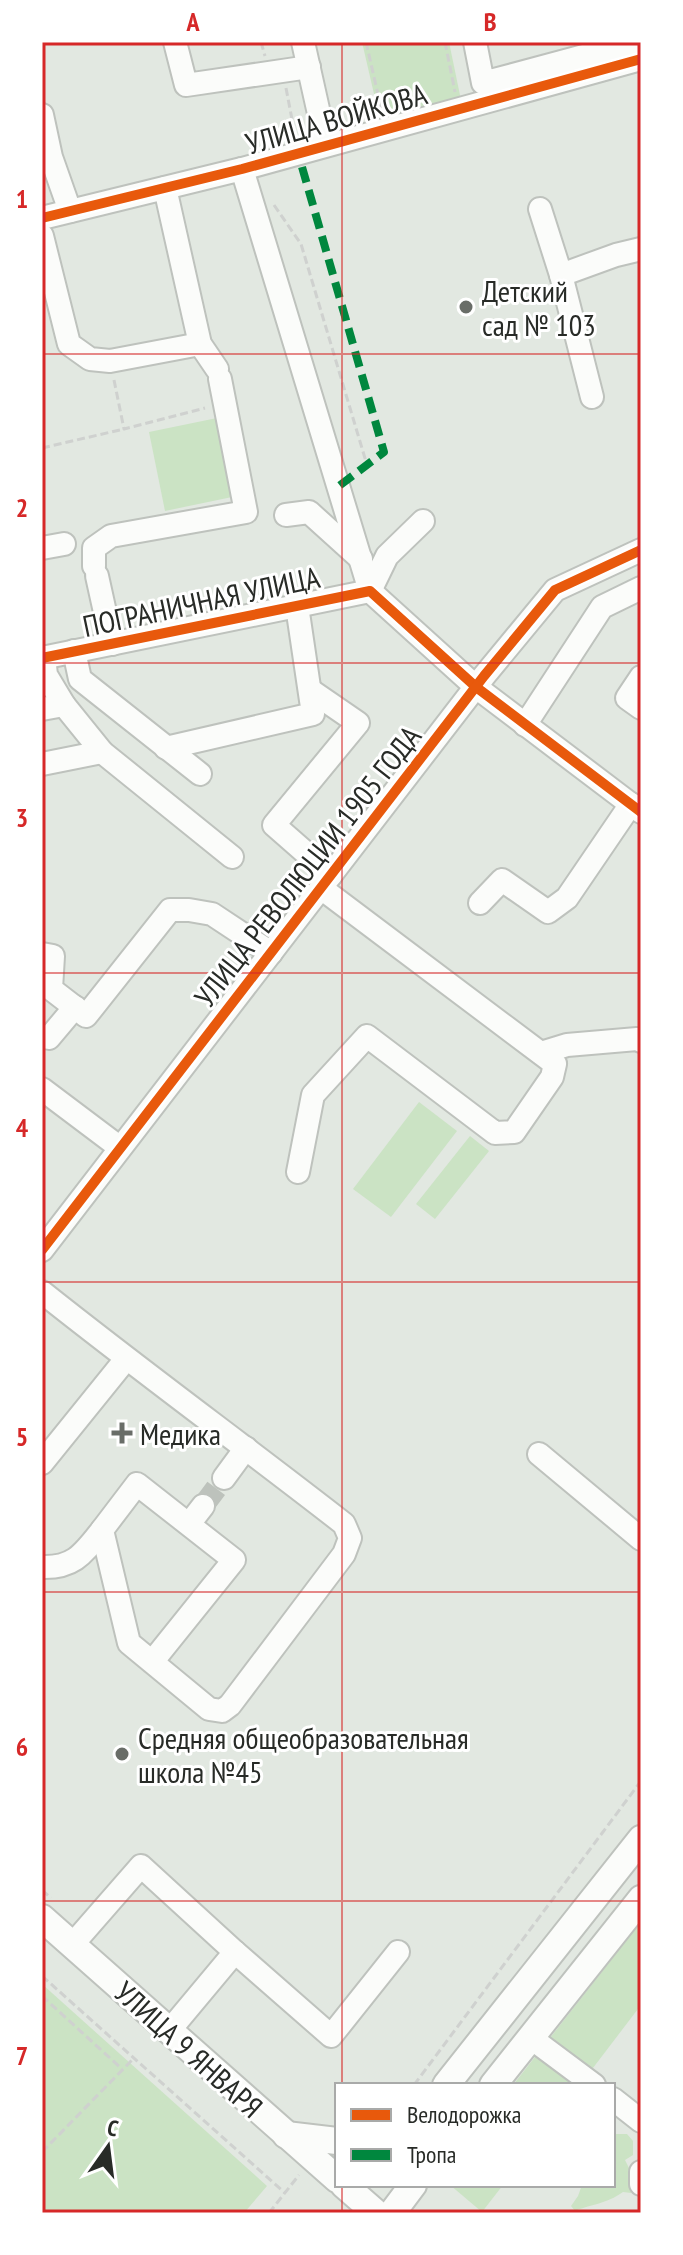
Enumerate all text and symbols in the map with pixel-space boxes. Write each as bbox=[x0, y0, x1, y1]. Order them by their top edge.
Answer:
text: A bbox=[185, 5, 200, 38]
text: B bbox=[484, 5, 497, 38]
street label: УЛИЦА ВОЙКОВА bbox=[241, 73, 432, 162]
text: 1 bbox=[16, 182, 28, 215]
place label: Детский сад № 103 bbox=[482, 271, 596, 344]
marker: Детский сад № 103 bbox=[457, 298, 475, 316]
text: 2 bbox=[16, 491, 28, 524]
street label: ПОГРАНИЧНАЯ УЛИЦА bbox=[79, 557, 324, 645]
street label: УЛИЦА РЕВОЛЮЦИИ 1905 ГОДА bbox=[185, 717, 430, 1015]
text: 3 bbox=[16, 801, 28, 834]
text: 4 bbox=[16, 1111, 29, 1144]
place label: Медика bbox=[140, 1414, 221, 1453]
text: 5 bbox=[16, 1420, 28, 1453]
marker: Медика bbox=[111, 1422, 133, 1444]
place label: Средняя общеобразовательная школа №45 bbox=[138, 1718, 469, 1791]
text: 6 bbox=[16, 1730, 28, 1763]
marker: Средняя общеобразовательная школа №45 bbox=[113, 1745, 131, 1763]
street label: УЛИЦА 9 ЯНВАРЯ bbox=[107, 1972, 271, 2126]
text: 7 bbox=[16, 2039, 28, 2072]
legend bbox=[335, 2083, 615, 2187]
text: Велодорожка bbox=[407, 2099, 521, 2130]
north arrow bbox=[68, 2107, 148, 2187]
text: С bbox=[105, 2113, 121, 2142]
text: Тропа bbox=[407, 2139, 456, 2170]

